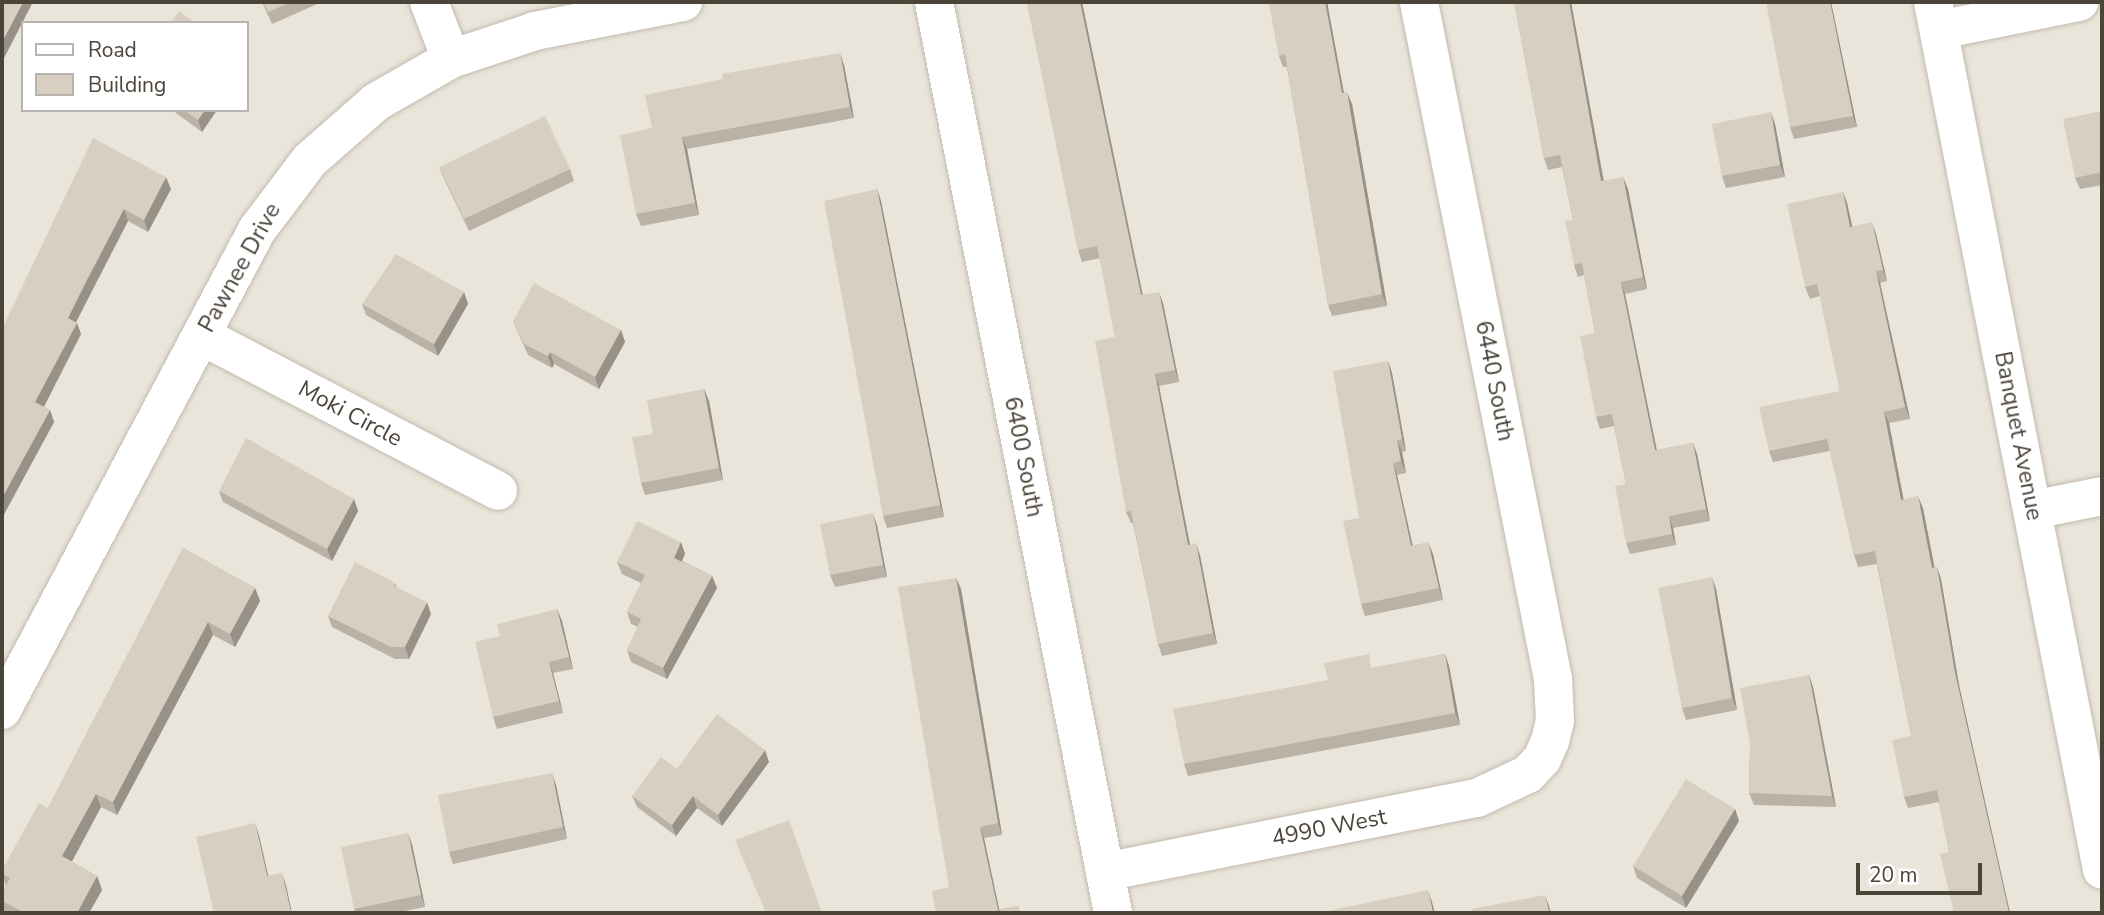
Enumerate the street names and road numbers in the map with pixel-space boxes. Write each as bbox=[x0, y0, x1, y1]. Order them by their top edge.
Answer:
street label: Pawnee Drive bbox=[193, 199, 287, 337]
street label: 6440 South bbox=[1469, 318, 1519, 444]
street label: Banquet Avenue bbox=[1988, 349, 2048, 523]
street label: Moki Circle bbox=[293, 375, 407, 453]
street label: 6400 South bbox=[998, 394, 1048, 520]
street label: 4990 West bbox=[1269, 803, 1389, 853]

